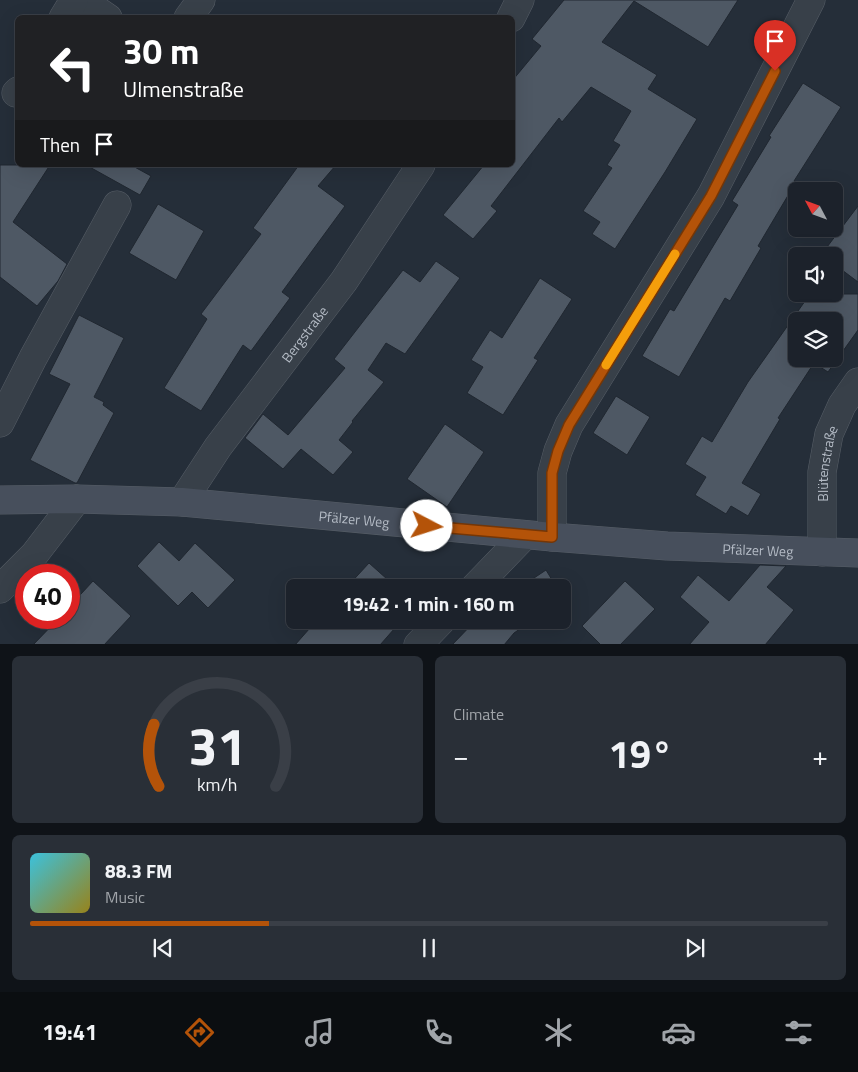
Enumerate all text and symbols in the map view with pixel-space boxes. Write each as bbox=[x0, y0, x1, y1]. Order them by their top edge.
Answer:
pin bbox=[754, 20, 796, 71]
text: 30 m bbox=[123, 24, 199, 78]
icon: arrive bbox=[761, 27, 789, 55]
icon: left bbox=[40, 35, 105, 100]
text: Ulmenstraße bbox=[123, 72, 244, 106]
text: Then bbox=[40, 130, 80, 159]
icon: arrive bbox=[90, 130, 118, 158]
north arrow bbox=[788, 182, 842, 238]
map controls bbox=[788, 182, 843, 367]
button: sound bbox=[788, 247, 843, 302]
street label: Bergstraße bbox=[276, 301, 332, 366]
button: layers bbox=[788, 312, 843, 367]
street label: Blütenstraße bbox=[812, 421, 842, 502]
position arrow bbox=[400, 499, 452, 551]
street label: Pfälzer Weg bbox=[318, 504, 390, 532]
street label: Pfälzer Weg bbox=[722, 538, 794, 561]
speed limit sign: 40 bbox=[15, 564, 80, 629]
text: 19:42 · 1 min · 160 m bbox=[342, 589, 515, 618]
text: Climate bbox=[453, 702, 504, 726]
text: 31 bbox=[188, 706, 247, 785]
text: 19° bbox=[609, 725, 672, 783]
text: − bbox=[453, 734, 469, 777]
text: + bbox=[812, 734, 828, 777]
text: km/h bbox=[197, 771, 238, 798]
text: 88.3 FM bbox=[105, 856, 172, 885]
text: Music bbox=[105, 885, 145, 909]
icon: previous bbox=[149, 934, 177, 962]
icon: pause bbox=[415, 934, 443, 962]
icon: next bbox=[681, 934, 709, 962]
text: 19:41 bbox=[42, 1015, 97, 1049]
icon: directions bbox=[182, 1015, 217, 1050]
icon: music bbox=[302, 1015, 337, 1050]
icon: phone bbox=[421, 1015, 456, 1050]
icon: climate bbox=[541, 1015, 576, 1050]
icon: car bbox=[661, 1015, 696, 1050]
icon: filters bbox=[781, 1015, 816, 1050]

